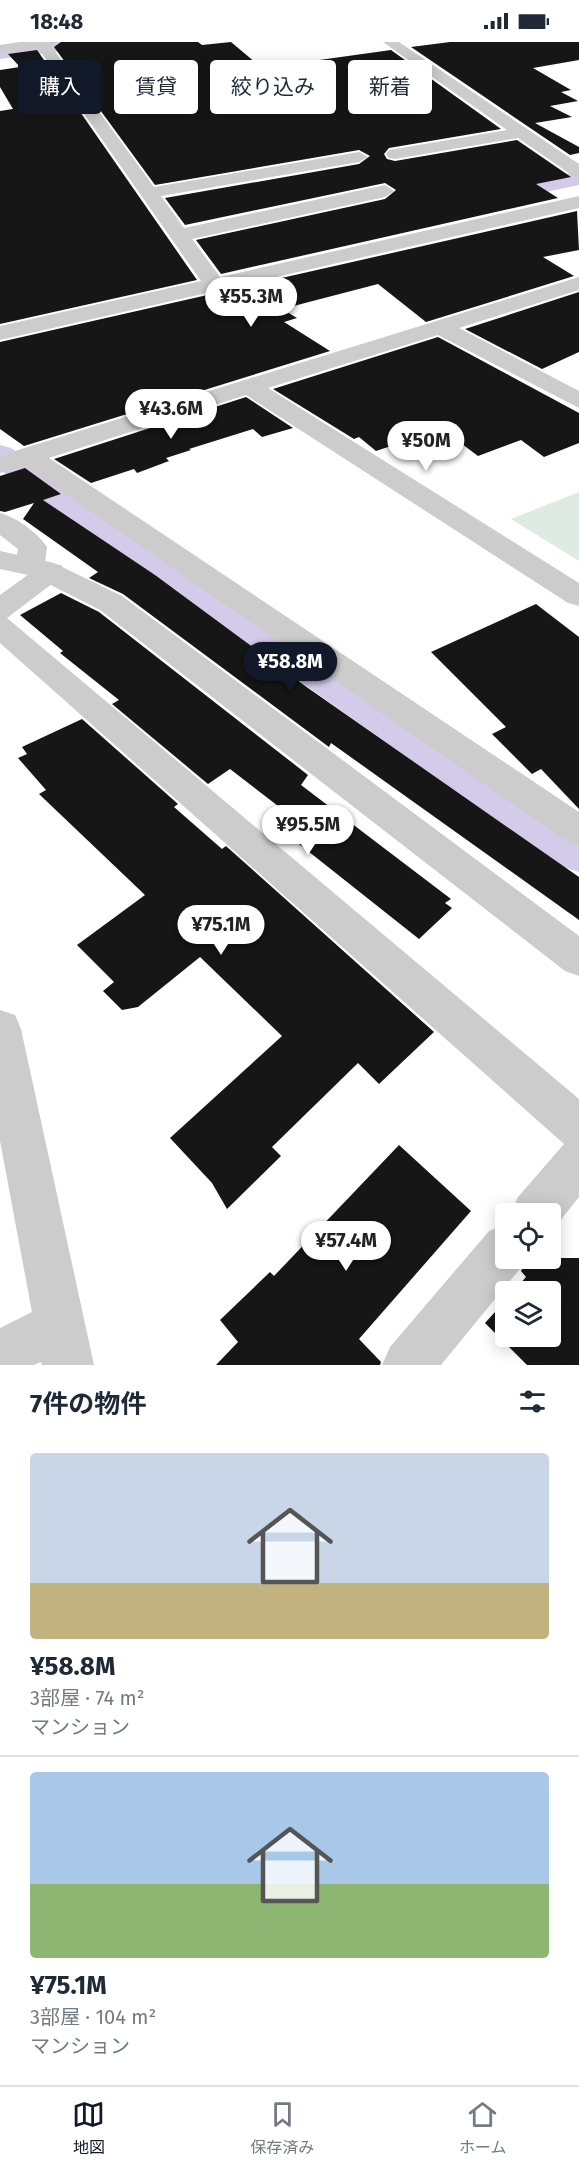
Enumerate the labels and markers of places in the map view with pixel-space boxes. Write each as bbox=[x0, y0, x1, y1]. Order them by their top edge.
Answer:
pin: ¥55.3M bbox=[202, 277, 300, 328]
pin: ¥43.6M bbox=[122, 389, 220, 440]
pin: ¥50M bbox=[390, 421, 462, 472]
pin: ¥58.8M bbox=[241, 642, 339, 693]
pin: ¥95.5M bbox=[259, 805, 357, 856]
pin: ¥75.1M bbox=[172, 905, 270, 956]
pin: ¥57.4M bbox=[297, 1221, 395, 1272]

